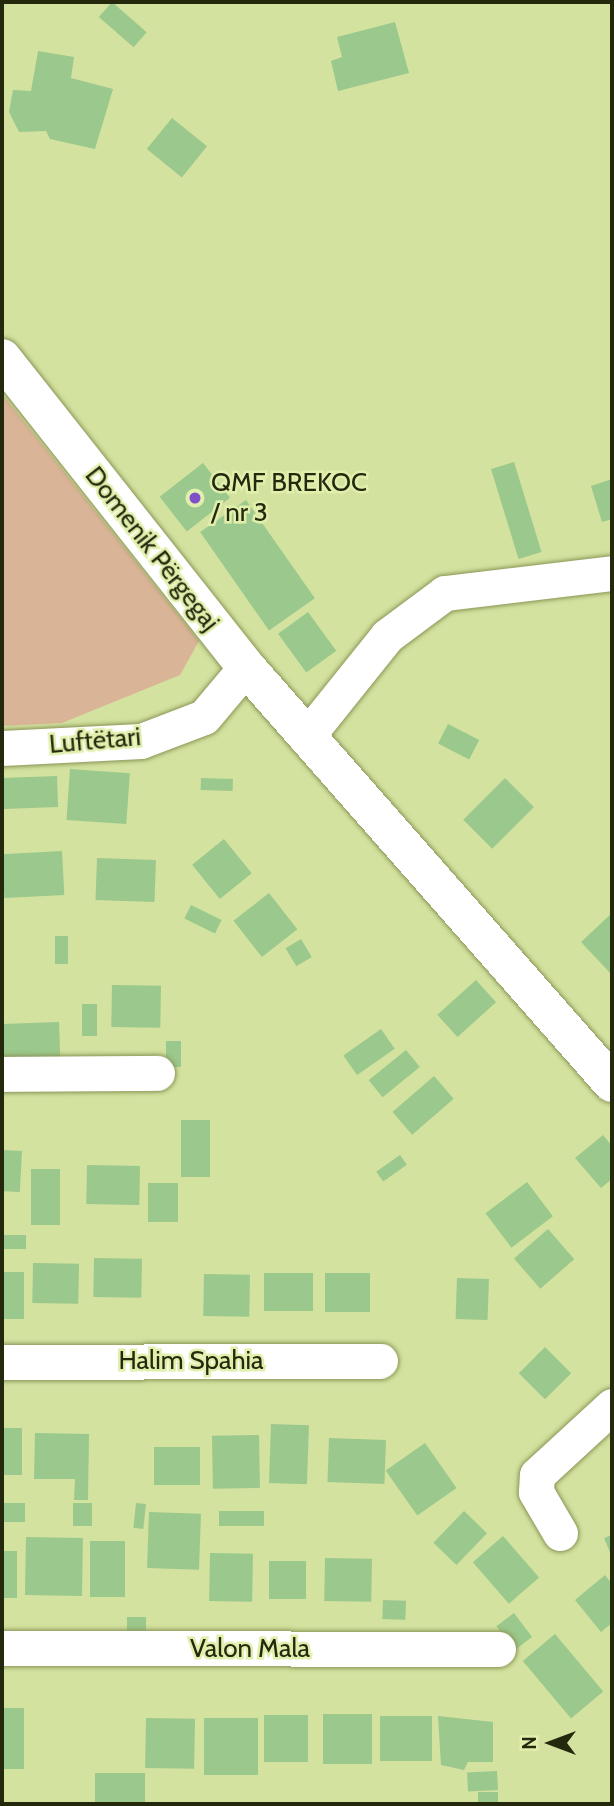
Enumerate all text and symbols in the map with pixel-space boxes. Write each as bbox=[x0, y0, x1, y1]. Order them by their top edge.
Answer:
street label: Domenik Përgegaj bbox=[78, 461, 226, 637]
place label: QMF BREKOC / nr 3 bbox=[211, 467, 367, 528]
marker: QMF BREKOC / nr 3 bbox=[185, 488, 205, 508]
street label: Luftëtari bbox=[48, 721, 142, 761]
street label: Halim Spahia bbox=[119, 1345, 263, 1377]
street label: Valon Mala bbox=[190, 1633, 310, 1665]
north arrow bbox=[516, 1708, 586, 1778]
text: N bbox=[518, 1736, 541, 1750]

